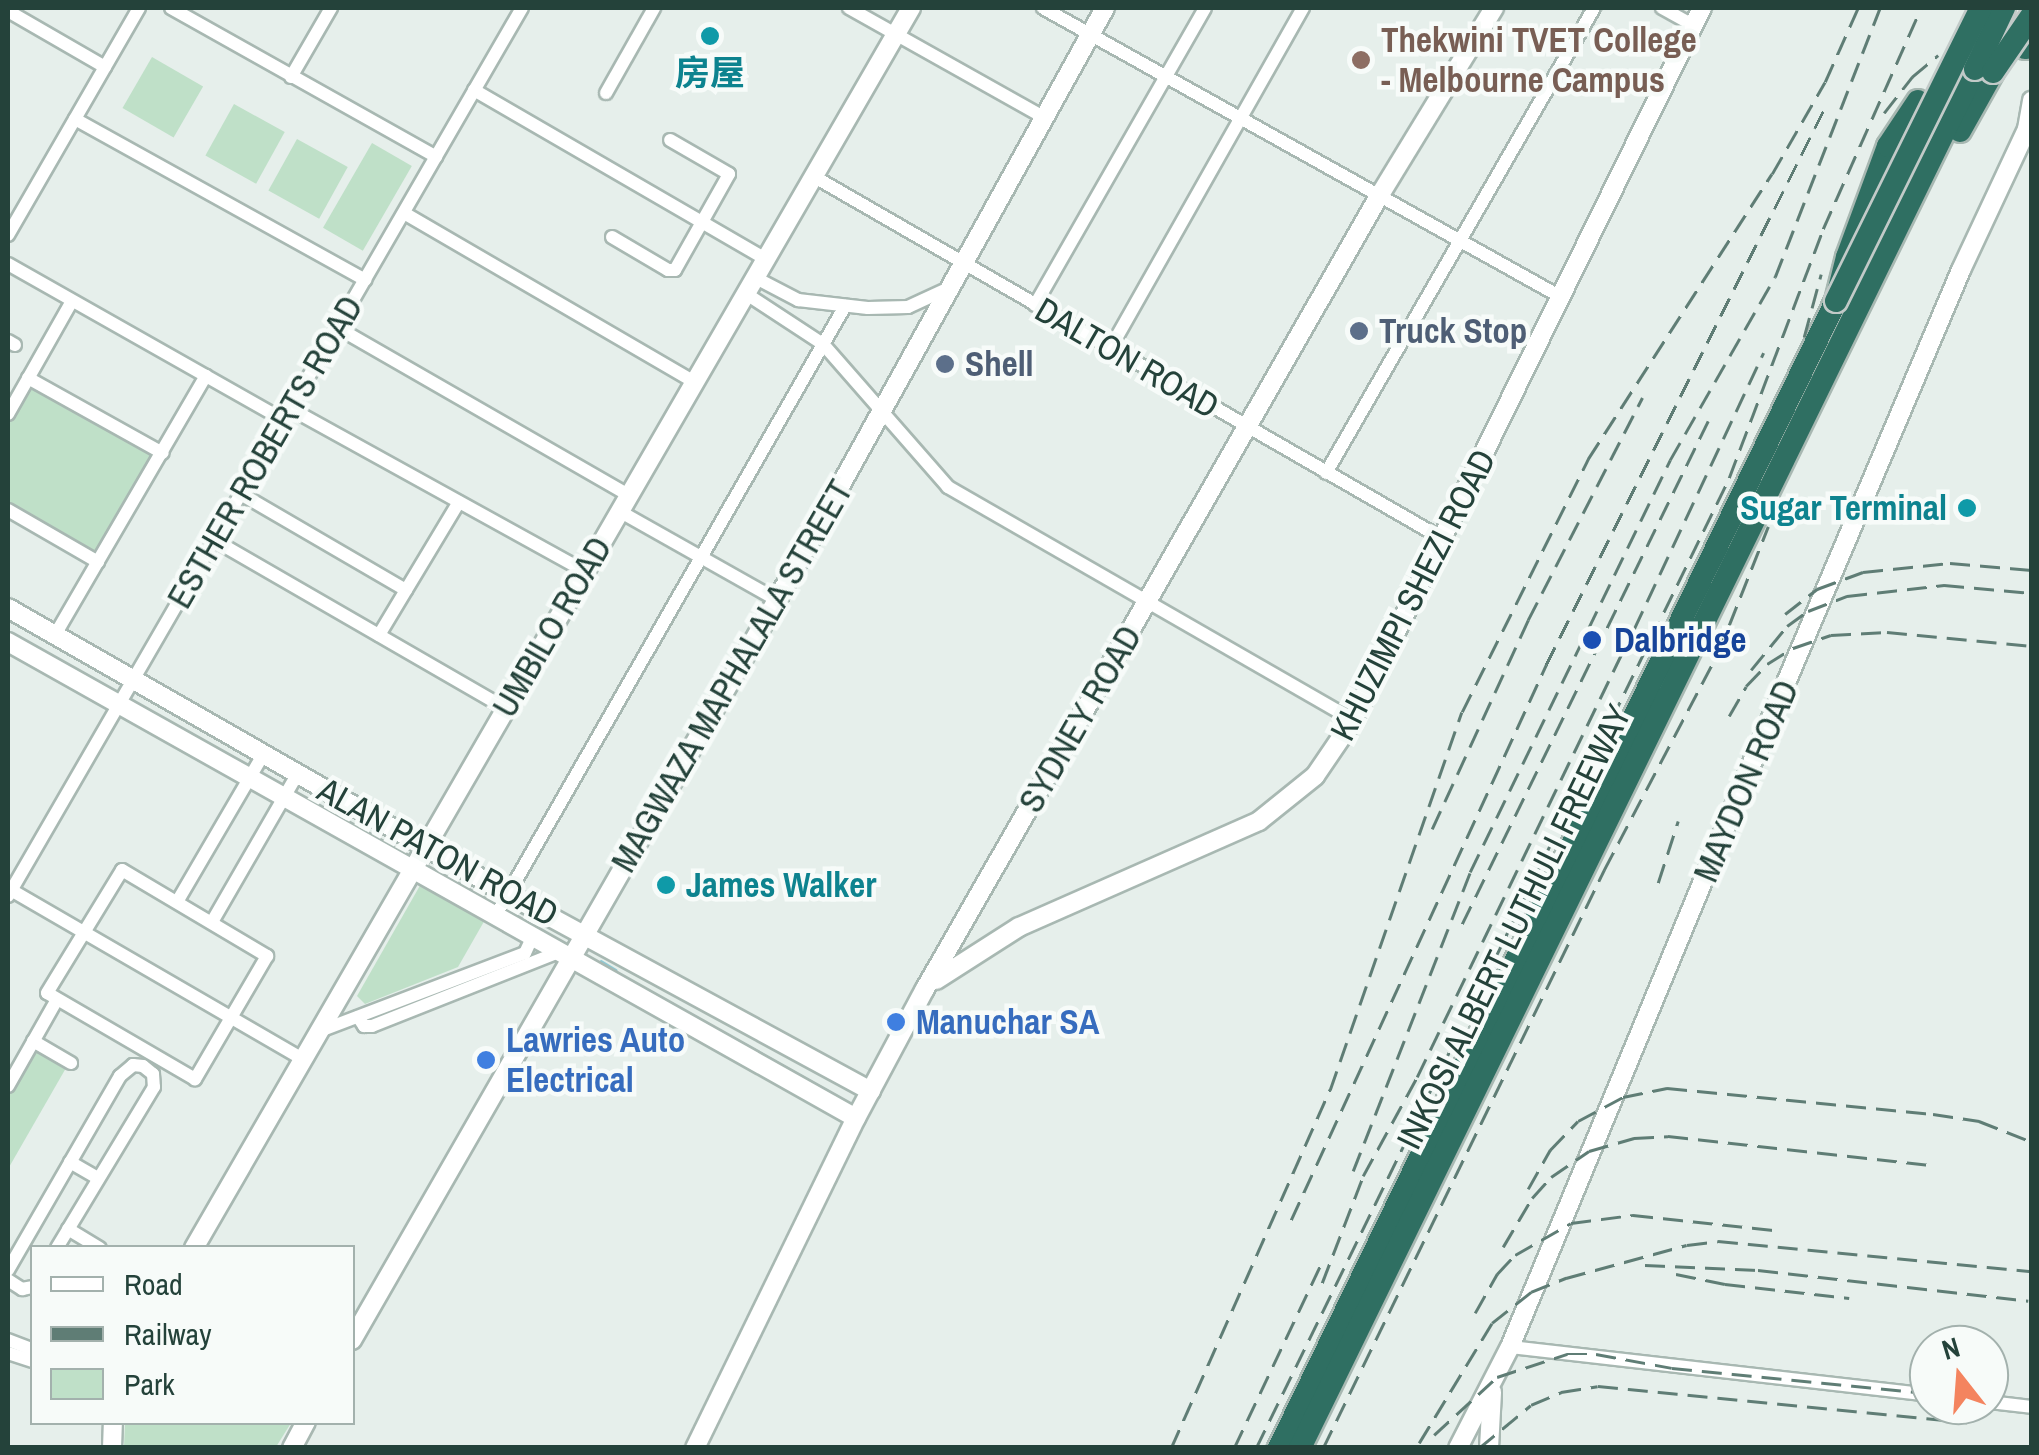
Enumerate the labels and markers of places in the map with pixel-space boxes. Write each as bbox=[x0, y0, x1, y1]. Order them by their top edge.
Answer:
place label: Thekwini TVET College - Melbourne Campus bbox=[1381, 19, 1697, 101]
marker: 房屋 bbox=[699, 25, 721, 47]
marker: Thekwini TVET College - Melbourne Campus bbox=[1350, 49, 1372, 71]
place label: 房屋 bbox=[675, 52, 745, 94]
place label: Truck Stop bbox=[1379, 310, 1527, 352]
marker: Truck Stop bbox=[1348, 320, 1370, 342]
place label: Shell bbox=[965, 343, 1034, 385]
marker: Shell bbox=[934, 353, 956, 375]
place label: Sugar Terminal bbox=[1740, 487, 1947, 529]
marker: Sugar Terminal bbox=[1956, 497, 1978, 519]
place label: Dalbridge bbox=[1614, 619, 1746, 661]
marker: Dalbridge bbox=[1579, 627, 1605, 653]
place label: James Walker bbox=[686, 864, 876, 906]
marker: James Walker bbox=[655, 874, 677, 896]
place label: Manuchar SA bbox=[916, 1001, 1099, 1043]
marker: Manuchar SA bbox=[885, 1011, 907, 1033]
place label: Lawries Auto Electrical bbox=[506, 1019, 686, 1101]
marker: Lawries Auto Electrical bbox=[475, 1049, 497, 1071]

